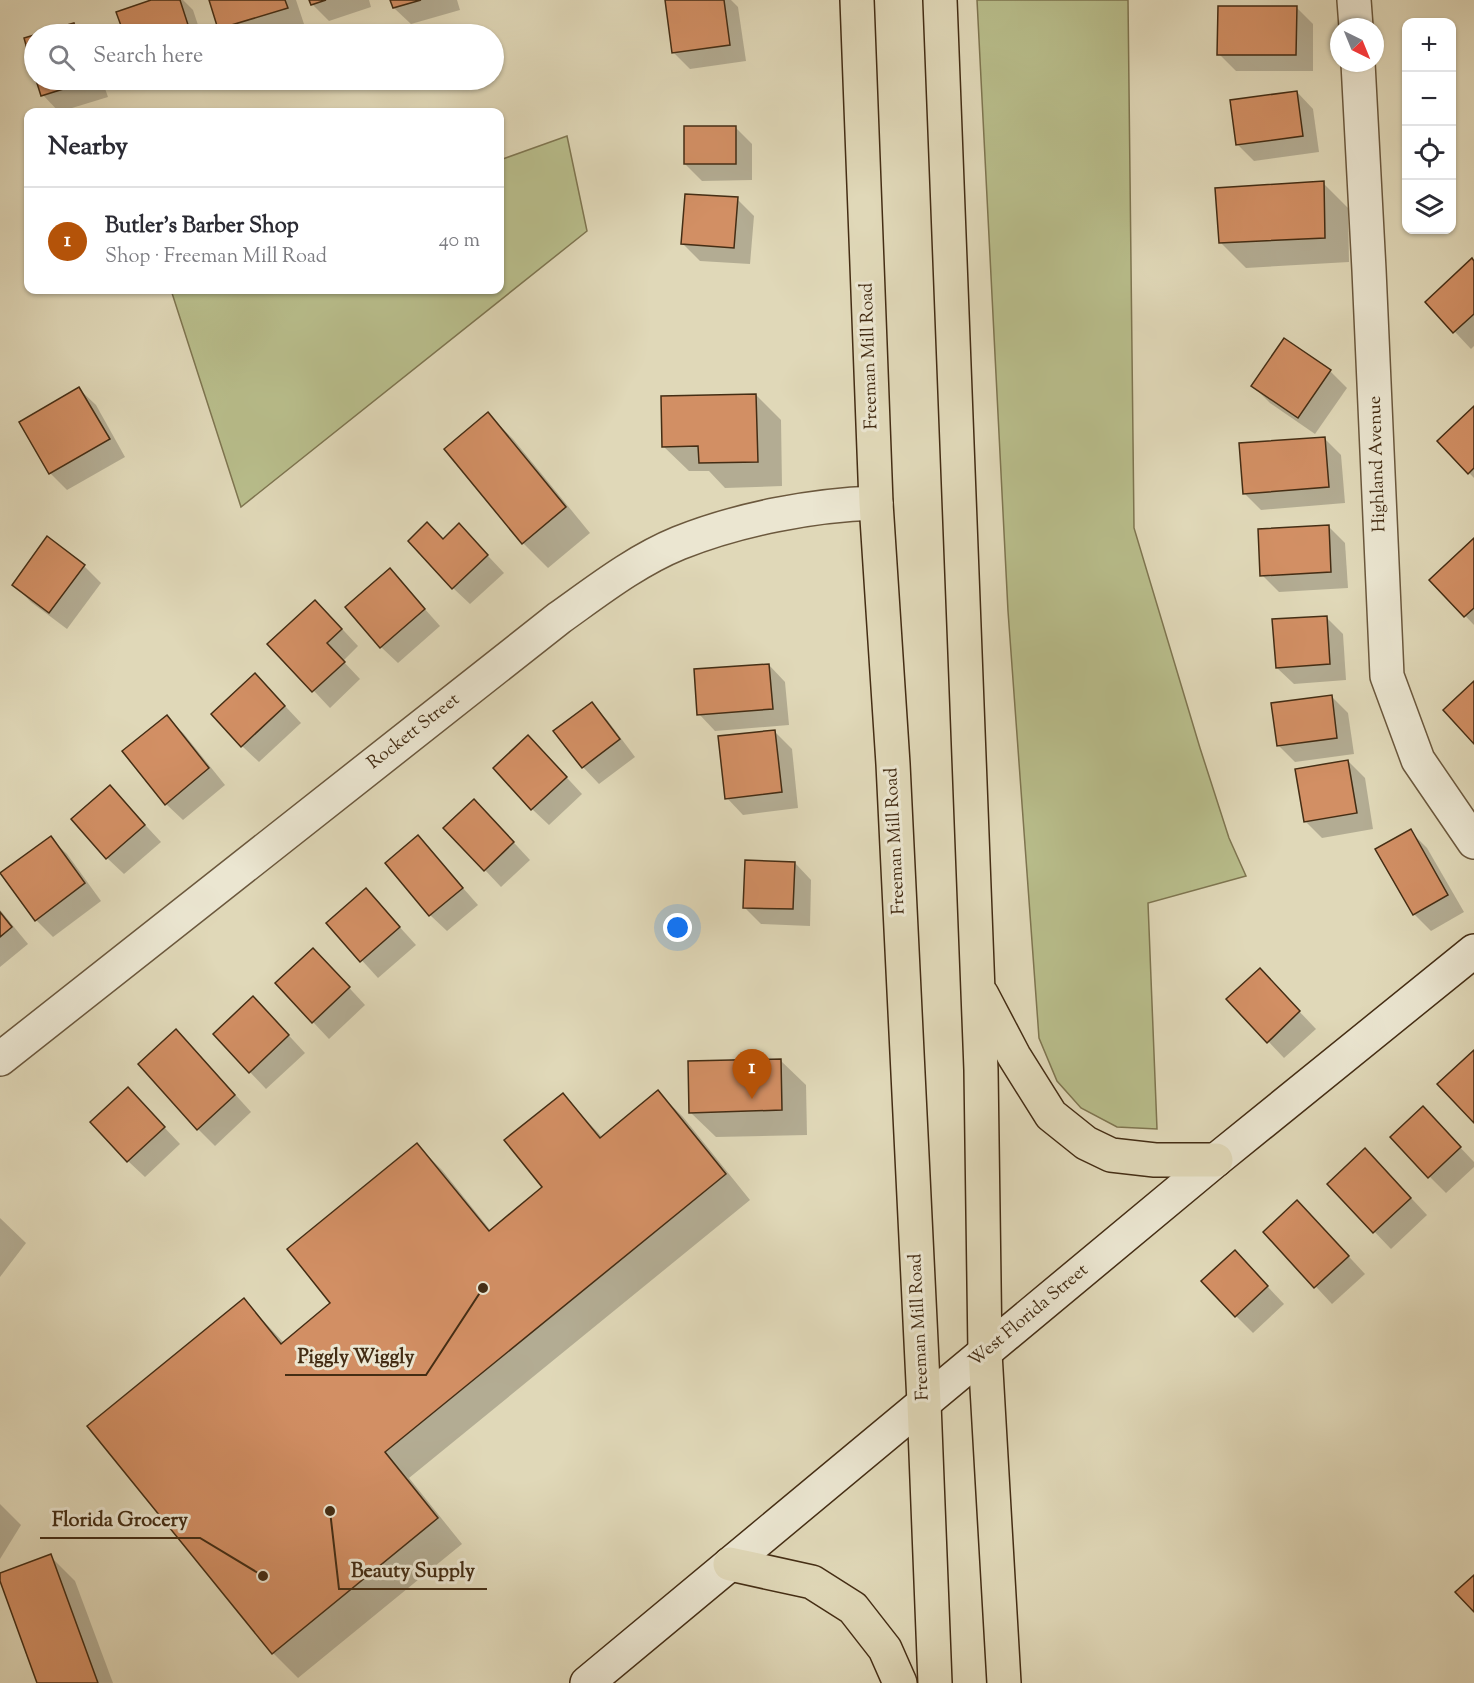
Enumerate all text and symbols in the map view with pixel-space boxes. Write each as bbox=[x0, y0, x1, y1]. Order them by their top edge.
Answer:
north arrow bbox=[1330, 18, 1384, 72]
map controls bbox=[1402, 18, 1456, 234]
button: + bbox=[1402, 18, 1456, 72]
search box bbox=[24, 24, 504, 90]
icon: search bbox=[45, 41, 78, 74]
text: Search here bbox=[93, 41, 203, 73]
button: − bbox=[1402, 72, 1456, 126]
button: locate bbox=[1402, 126, 1456, 180]
text: Nearby bbox=[48, 129, 128, 166]
button: layers bbox=[1402, 180, 1456, 234]
text: Butler's Barber Shop bbox=[105, 211, 299, 243]
text: 1 bbox=[64, 227, 71, 256]
text: 40 m bbox=[439, 227, 480, 256]
text: Shop · Freeman Mill Road bbox=[105, 243, 327, 272]
street label: Freeman Mill Road bbox=[854, 282, 886, 430]
street label: Highland Avenue bbox=[1363, 395, 1393, 533]
street label: Rockett Street bbox=[362, 688, 466, 776]
street label: Freeman Mill Road bbox=[879, 767, 913, 915]
your location bbox=[663, 913, 692, 942]
pin: 1 bbox=[732, 1050, 771, 1099]
street label: Freeman Mill Road bbox=[903, 1253, 937, 1401]
street label: West Florida Street bbox=[964, 1258, 1094, 1374]
callout: Piggly Wiggly bbox=[285, 1337, 426, 1375]
text: Piggly Wiggly bbox=[298, 1344, 415, 1373]
callout: Florida Grocery bbox=[40, 1500, 200, 1538]
text: Florida Grocery bbox=[52, 1507, 188, 1536]
callout: Beauty Supply bbox=[339, 1551, 487, 1589]
text: Beauty Supply bbox=[351, 1558, 475, 1587]

